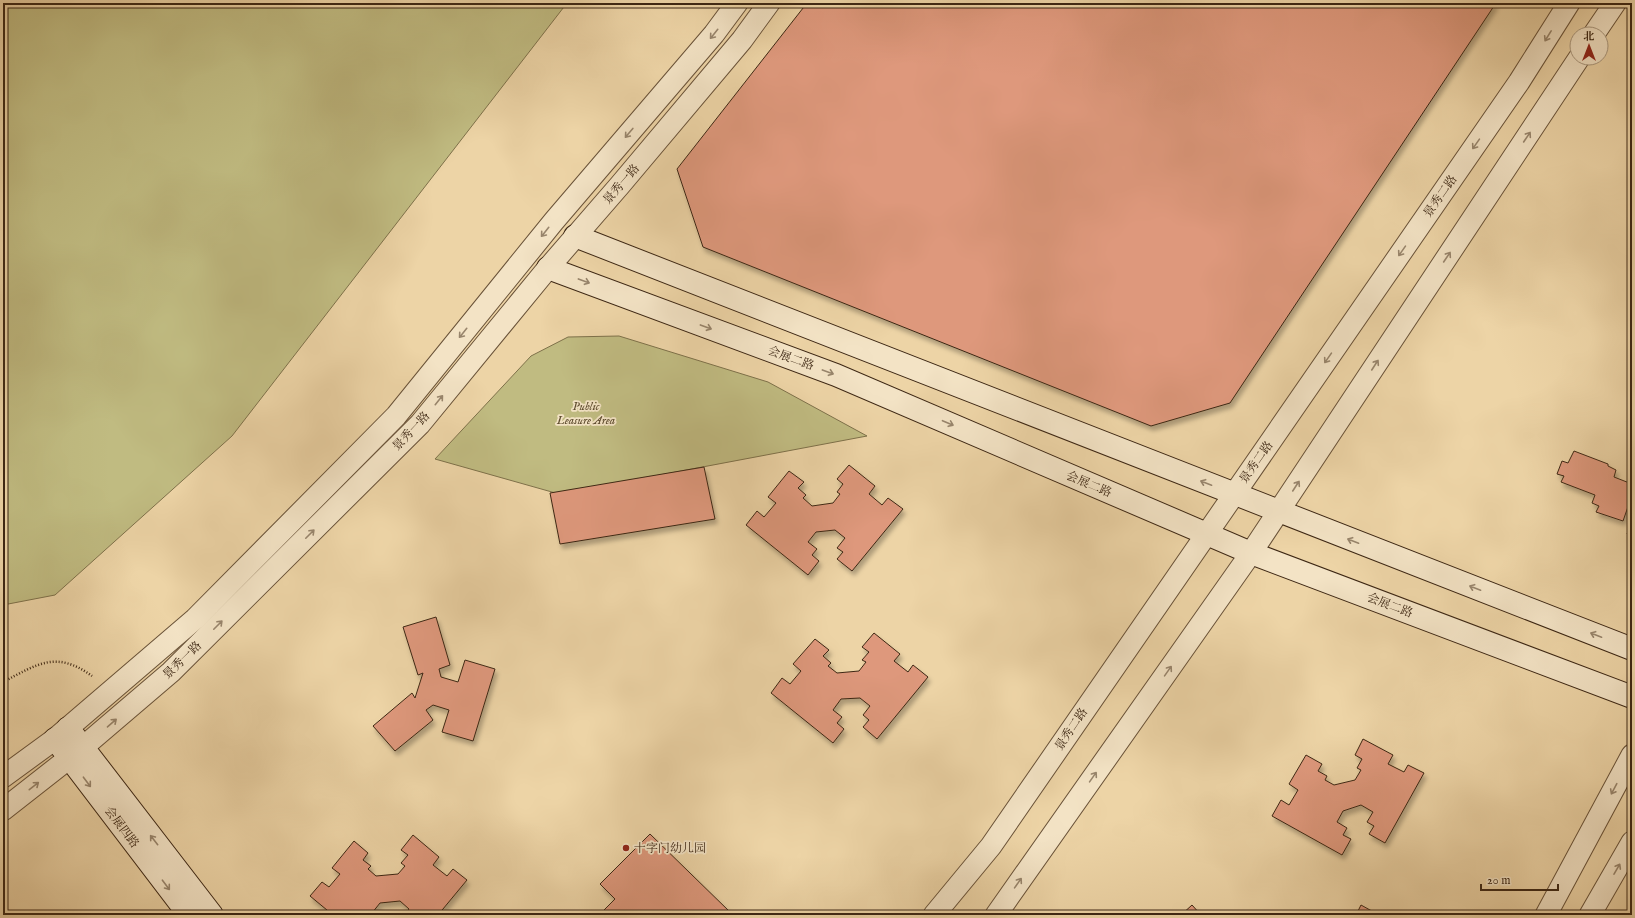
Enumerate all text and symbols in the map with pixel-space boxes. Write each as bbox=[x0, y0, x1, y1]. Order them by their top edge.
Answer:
north arrow bbox=[1569, 26, 1609, 66]
one-way arrow bbox=[709, 29, 718, 40]
one-way arrow bbox=[1544, 30, 1552, 42]
text: 北 bbox=[1584, 30, 1595, 44]
one-way arrow bbox=[625, 128, 634, 139]
one-way arrow bbox=[1523, 131, 1531, 143]
one-way arrow bbox=[1472, 138, 1480, 149]
street label: 景秀一路 bbox=[600, 161, 643, 207]
street label: 景秀二路 bbox=[1420, 172, 1460, 220]
one-way arrow bbox=[541, 227, 550, 238]
one-way arrow bbox=[1398, 245, 1406, 256]
one-way arrow bbox=[1443, 252, 1451, 263]
one-way arrow bbox=[578, 278, 590, 286]
one-way arrow bbox=[700, 323, 712, 331]
one-way arrow bbox=[459, 328, 468, 339]
street label: 会展二路 bbox=[766, 343, 816, 374]
one-way arrow bbox=[1324, 352, 1332, 363]
one-way arrow bbox=[1371, 360, 1380, 371]
one-way arrow bbox=[821, 369, 834, 376]
one-way arrow bbox=[435, 395, 444, 406]
park label: Public Leasure Area bbox=[556, 399, 615, 428]
street label: 景秀一路 bbox=[390, 409, 433, 454]
one-way arrow bbox=[941, 420, 953, 427]
street label: 景秀二路 bbox=[1236, 438, 1276, 486]
street label: 会展二路 bbox=[1064, 468, 1114, 501]
one-way arrow bbox=[1201, 479, 1213, 487]
one-way arrow bbox=[1292, 480, 1300, 491]
one-way arrow bbox=[305, 529, 315, 539]
one-way arrow bbox=[1348, 536, 1360, 544]
one-way arrow bbox=[1469, 583, 1481, 591]
street label: 会展二路 bbox=[1365, 590, 1415, 621]
one-way arrow bbox=[213, 621, 223, 630]
one-way arrow bbox=[1590, 631, 1602, 639]
street label: 景秀一路 bbox=[160, 638, 205, 682]
one-way arrow bbox=[1164, 665, 1172, 676]
street label: 景秀二路 bbox=[1052, 705, 1091, 753]
one-way arrow bbox=[106, 719, 116, 728]
one-way arrow bbox=[1089, 772, 1097, 783]
one-way arrow bbox=[83, 776, 92, 787]
one-way arrow bbox=[28, 781, 39, 790]
one-way arrow bbox=[1609, 783, 1617, 795]
street label: 会展四路 bbox=[101, 804, 142, 851]
one-way arrow bbox=[150, 835, 158, 846]
place label: 十字门幼儿园 bbox=[634, 841, 706, 856]
marker: 十字门幼儿园 bbox=[621, 843, 631, 853]
one-way arrow bbox=[1613, 863, 1621, 875]
scale bar bbox=[1481, 866, 1558, 892]
text: 20 m bbox=[1487, 873, 1510, 888]
one-way arrow bbox=[1014, 878, 1022, 889]
one-way arrow bbox=[162, 879, 170, 890]

